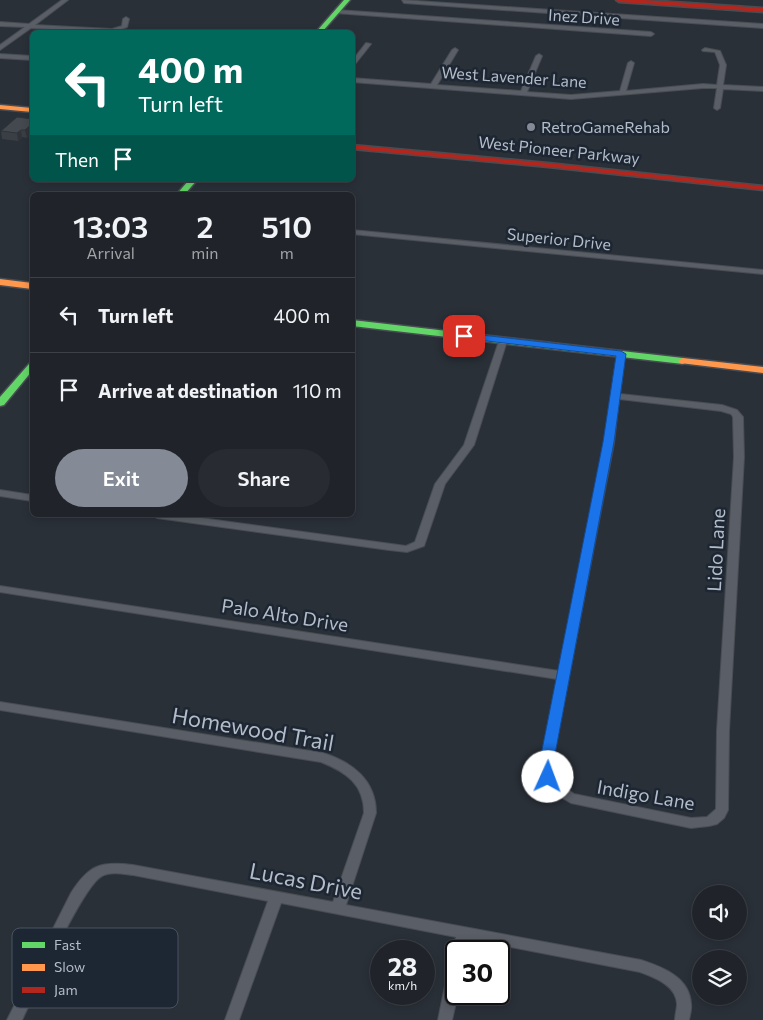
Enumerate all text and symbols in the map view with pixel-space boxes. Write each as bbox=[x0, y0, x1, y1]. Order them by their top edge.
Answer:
street label: Inez Drive bbox=[548, 5, 620, 28]
text: 400 m bbox=[138, 47, 243, 90]
icon: left bbox=[55, 50, 120, 115]
street label: West Lavender Lane bbox=[441, 62, 587, 91]
text: Turn left bbox=[138, 90, 223, 117]
place label: RetroGameRehab bbox=[541, 117, 670, 136]
marker: RetroGameRehab bbox=[525, 121, 537, 133]
street label: West Pioneer Parkway bbox=[477, 132, 641, 167]
icon: arrive bbox=[109, 145, 137, 173]
text: Then bbox=[55, 148, 99, 171]
text: 13:03 bbox=[73, 207, 148, 244]
text: 2 bbox=[196, 207, 213, 244]
text: 510 bbox=[261, 207, 312, 244]
street label: Superior Drive bbox=[506, 224, 612, 253]
text: Arrival bbox=[86, 243, 135, 262]
text: min bbox=[191, 243, 219, 262]
text: m bbox=[280, 243, 294, 262]
icon: left bbox=[55, 301, 83, 329]
text: Turn left bbox=[98, 304, 173, 327]
text: 400 m bbox=[274, 304, 330, 327]
pin bbox=[443, 315, 485, 357]
icon: arrive bbox=[450, 322, 478, 350]
icon: arrive bbox=[55, 376, 83, 404]
text: Arrive at destination bbox=[98, 379, 278, 402]
text: 110 m bbox=[293, 379, 342, 402]
button: Exit bbox=[55, 449, 188, 507]
button: Share bbox=[198, 449, 330, 507]
street label: Lido Lane bbox=[702, 508, 729, 592]
street label: Palo Alto Drive bbox=[220, 593, 350, 636]
street label: Homewood Trail bbox=[170, 701, 336, 756]
position arrow bbox=[521, 750, 573, 802]
street label: Indigo Lane bbox=[595, 775, 697, 814]
street label: Lucas Drive bbox=[247, 856, 365, 905]
map controls bbox=[692, 885, 747, 1005]
button: sound bbox=[692, 885, 747, 940]
legend bbox=[12, 928, 178, 1008]
text: Fast bbox=[54, 936, 81, 953]
speed limit sign: 30 bbox=[445, 940, 510, 1005]
button: layers bbox=[692, 950, 747, 1005]
text: 28 bbox=[388, 951, 417, 981]
text: Slow bbox=[54, 958, 85, 975]
text: km/h bbox=[388, 978, 417, 992]
text: Jam bbox=[54, 981, 78, 998]

